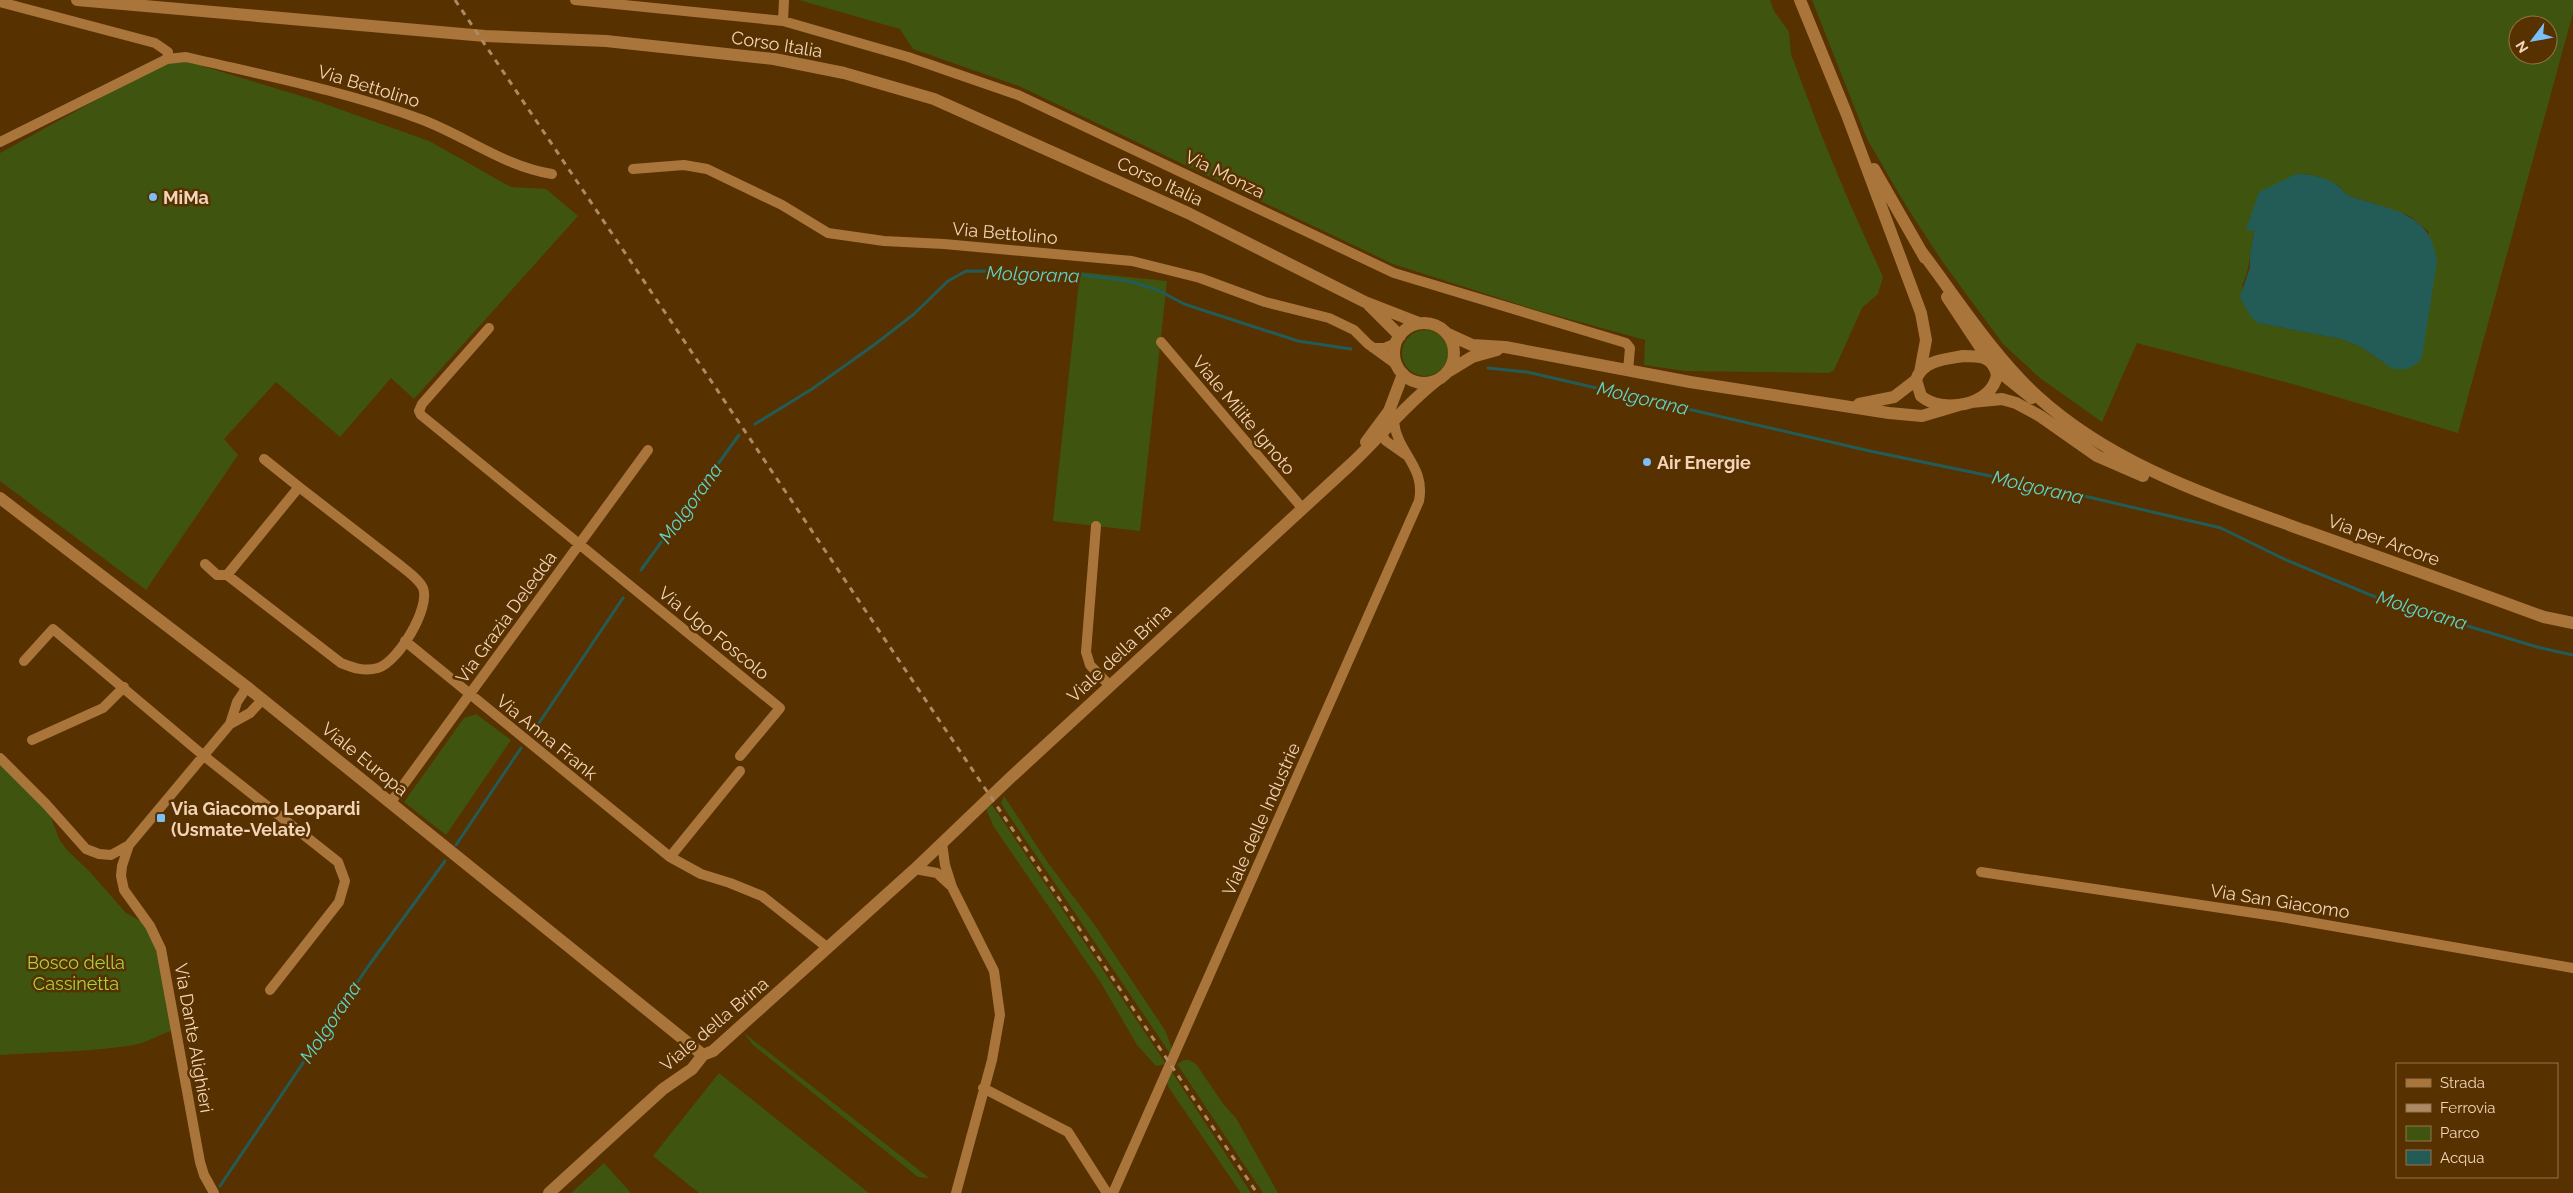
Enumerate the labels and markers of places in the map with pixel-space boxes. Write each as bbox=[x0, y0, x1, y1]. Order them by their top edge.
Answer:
place label: MiMa bbox=[163, 187, 209, 208]
marker: MiMa bbox=[147, 191, 159, 203]
place label: Air Energie bbox=[1657, 452, 1751, 473]
marker: Air Energie bbox=[1641, 456, 1653, 468]
place label: Via Giacomo Leopardi (Usmate-Velate) bbox=[171, 798, 360, 840]
marker: Via Giacomo Leopardi (Usmate-Velate) bbox=[155, 812, 167, 824]

